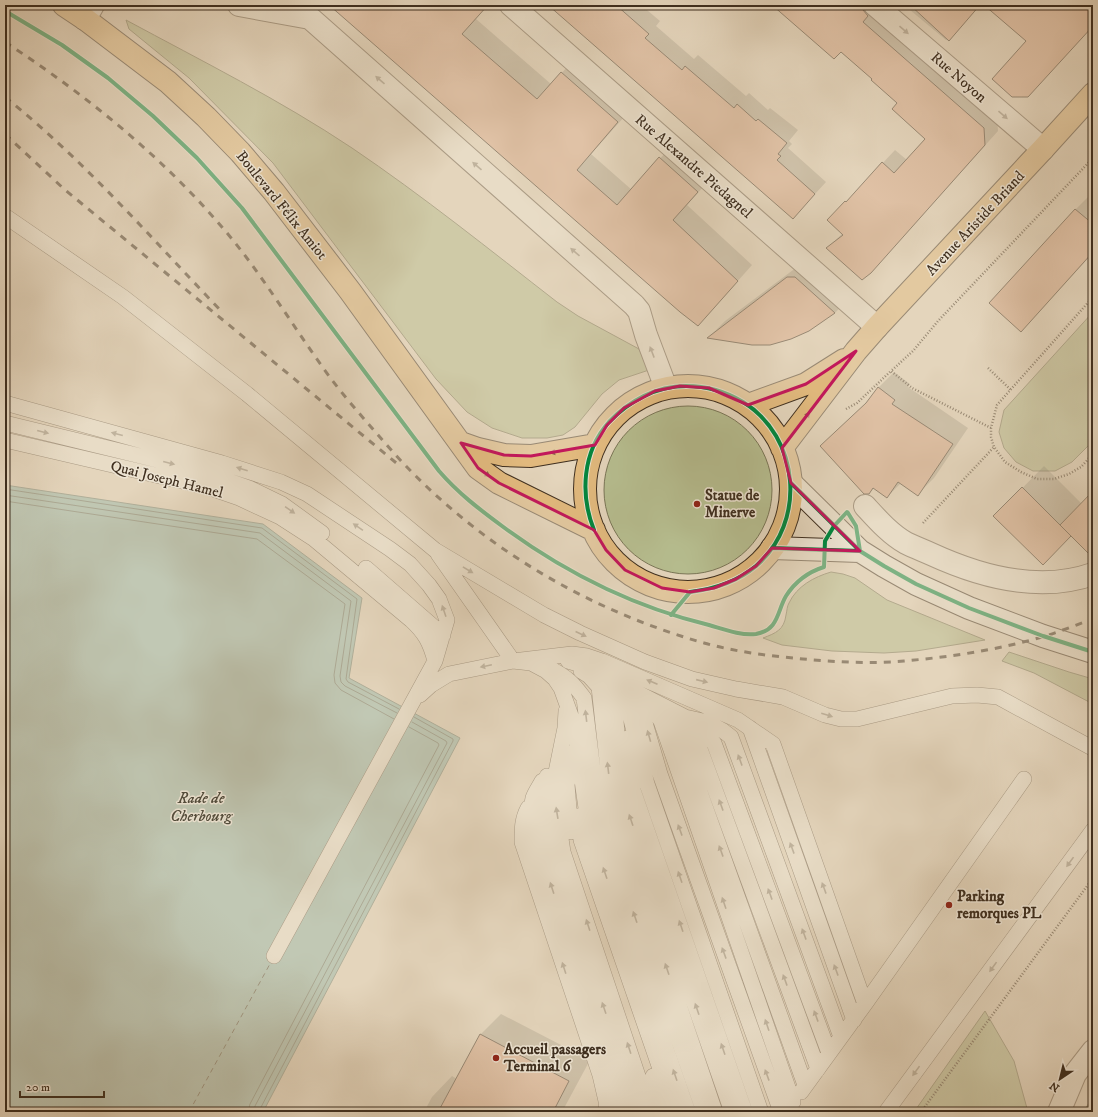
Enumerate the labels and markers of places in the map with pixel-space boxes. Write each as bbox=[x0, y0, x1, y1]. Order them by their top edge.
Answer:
place label: Statue de Minerve bbox=[705, 486, 760, 522]
marker: Statue de Minerve bbox=[692, 499, 702, 509]
place label: Parking remorques PL bbox=[957, 887, 1042, 924]
marker: Parking remorques PL bbox=[944, 900, 954, 910]
place label: Accueil passagers Terminal 6 bbox=[503, 1040, 606, 1076]
marker: Accueil passagers Terminal 6 bbox=[491, 1053, 501, 1063]

